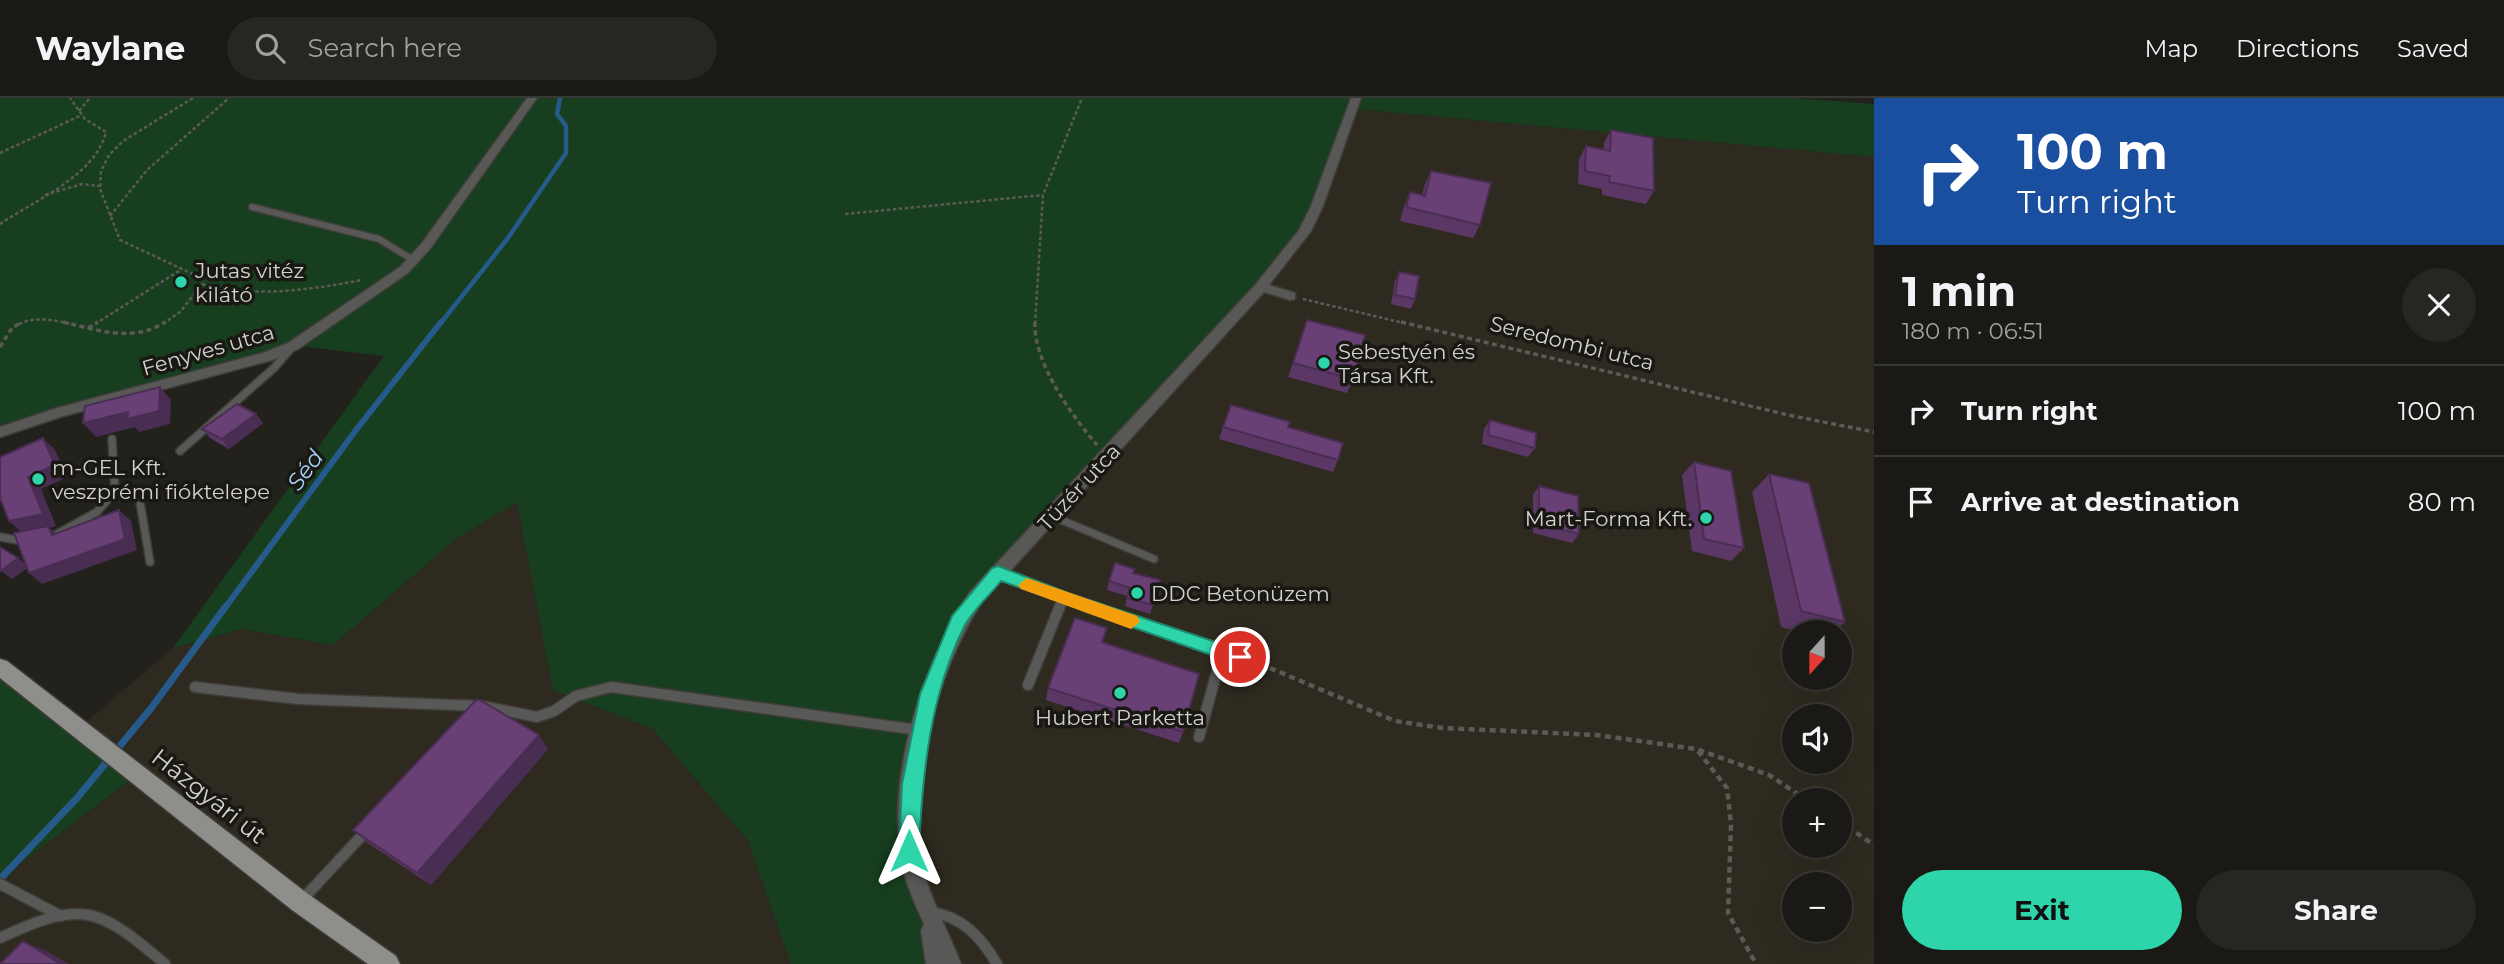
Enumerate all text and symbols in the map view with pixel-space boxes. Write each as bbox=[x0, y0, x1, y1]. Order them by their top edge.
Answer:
search box bbox=[227, 17, 717, 80]
text: Waylane bbox=[35, 28, 185, 68]
icon: search bbox=[251, 29, 289, 67]
text: Search here bbox=[307, 32, 462, 64]
text: Map bbox=[2145, 34, 2198, 63]
text: Directions bbox=[2236, 34, 2359, 63]
text: Saved bbox=[2397, 34, 2469, 63]
text: 100 m bbox=[2017, 122, 2168, 181]
icon: right bbox=[1902, 126, 1993, 217]
text: Turn right bbox=[2017, 182, 2177, 221]
place label: Jutas vitéz kilátó bbox=[194, 258, 304, 307]
text: 1 min bbox=[1902, 265, 2016, 317]
button: close bbox=[2402, 268, 2476, 342]
marker: Jutas vitéz kilátó bbox=[173, 274, 189, 290]
street label: Seredombi utca bbox=[1487, 311, 1657, 375]
text: 180 m · 06:51 bbox=[1902, 317, 2044, 345]
street label: Fenyves utca bbox=[139, 319, 277, 381]
place label: Sebestyén és Társa Kft. bbox=[1338, 339, 1475, 388]
marker: Sebestyén és Társa Kft. bbox=[1316, 355, 1332, 371]
icon: right bbox=[1902, 392, 1940, 430]
text: Turn right bbox=[1961, 395, 2097, 427]
text: 100 m bbox=[2398, 395, 2476, 427]
street label: Tüzér utca bbox=[1033, 438, 1125, 536]
water label: Séd bbox=[281, 444, 329, 496]
place label: m-GEL Kft. veszprémi fióktelepe bbox=[52, 455, 270, 504]
marker: m-GEL Kft. veszprémi fióktelepe bbox=[30, 471, 46, 487]
icon: arrive bbox=[1902, 483, 1940, 521]
text: Arrive at destination bbox=[1961, 486, 2240, 518]
text: 80 m bbox=[2408, 486, 2476, 518]
place label: Mart-Forma Kft. bbox=[1525, 506, 1692, 531]
marker: Mart-Forma Kft. bbox=[1698, 510, 1714, 526]
place label: DDC Betonüzem bbox=[1151, 581, 1330, 606]
marker: DDC Betonüzem bbox=[1129, 585, 1145, 601]
north arrow bbox=[1782, 620, 1852, 690]
map controls bbox=[1782, 620, 1852, 942]
pin bbox=[1210, 627, 1270, 687]
icon: arrive bbox=[1221, 638, 1259, 676]
marker: Hubert Parketta bbox=[1112, 685, 1128, 701]
button: sound bbox=[1782, 704, 1852, 774]
place label: Hubert Parketta bbox=[1035, 705, 1205, 730]
street label: Házgyári út bbox=[146, 742, 272, 850]
button: + bbox=[1782, 788, 1852, 858]
position arrow bbox=[872, 814, 946, 888]
button: Exit bbox=[1902, 870, 2182, 950]
button: Share bbox=[2196, 870, 2476, 950]
button: − bbox=[1782, 872, 1852, 942]

